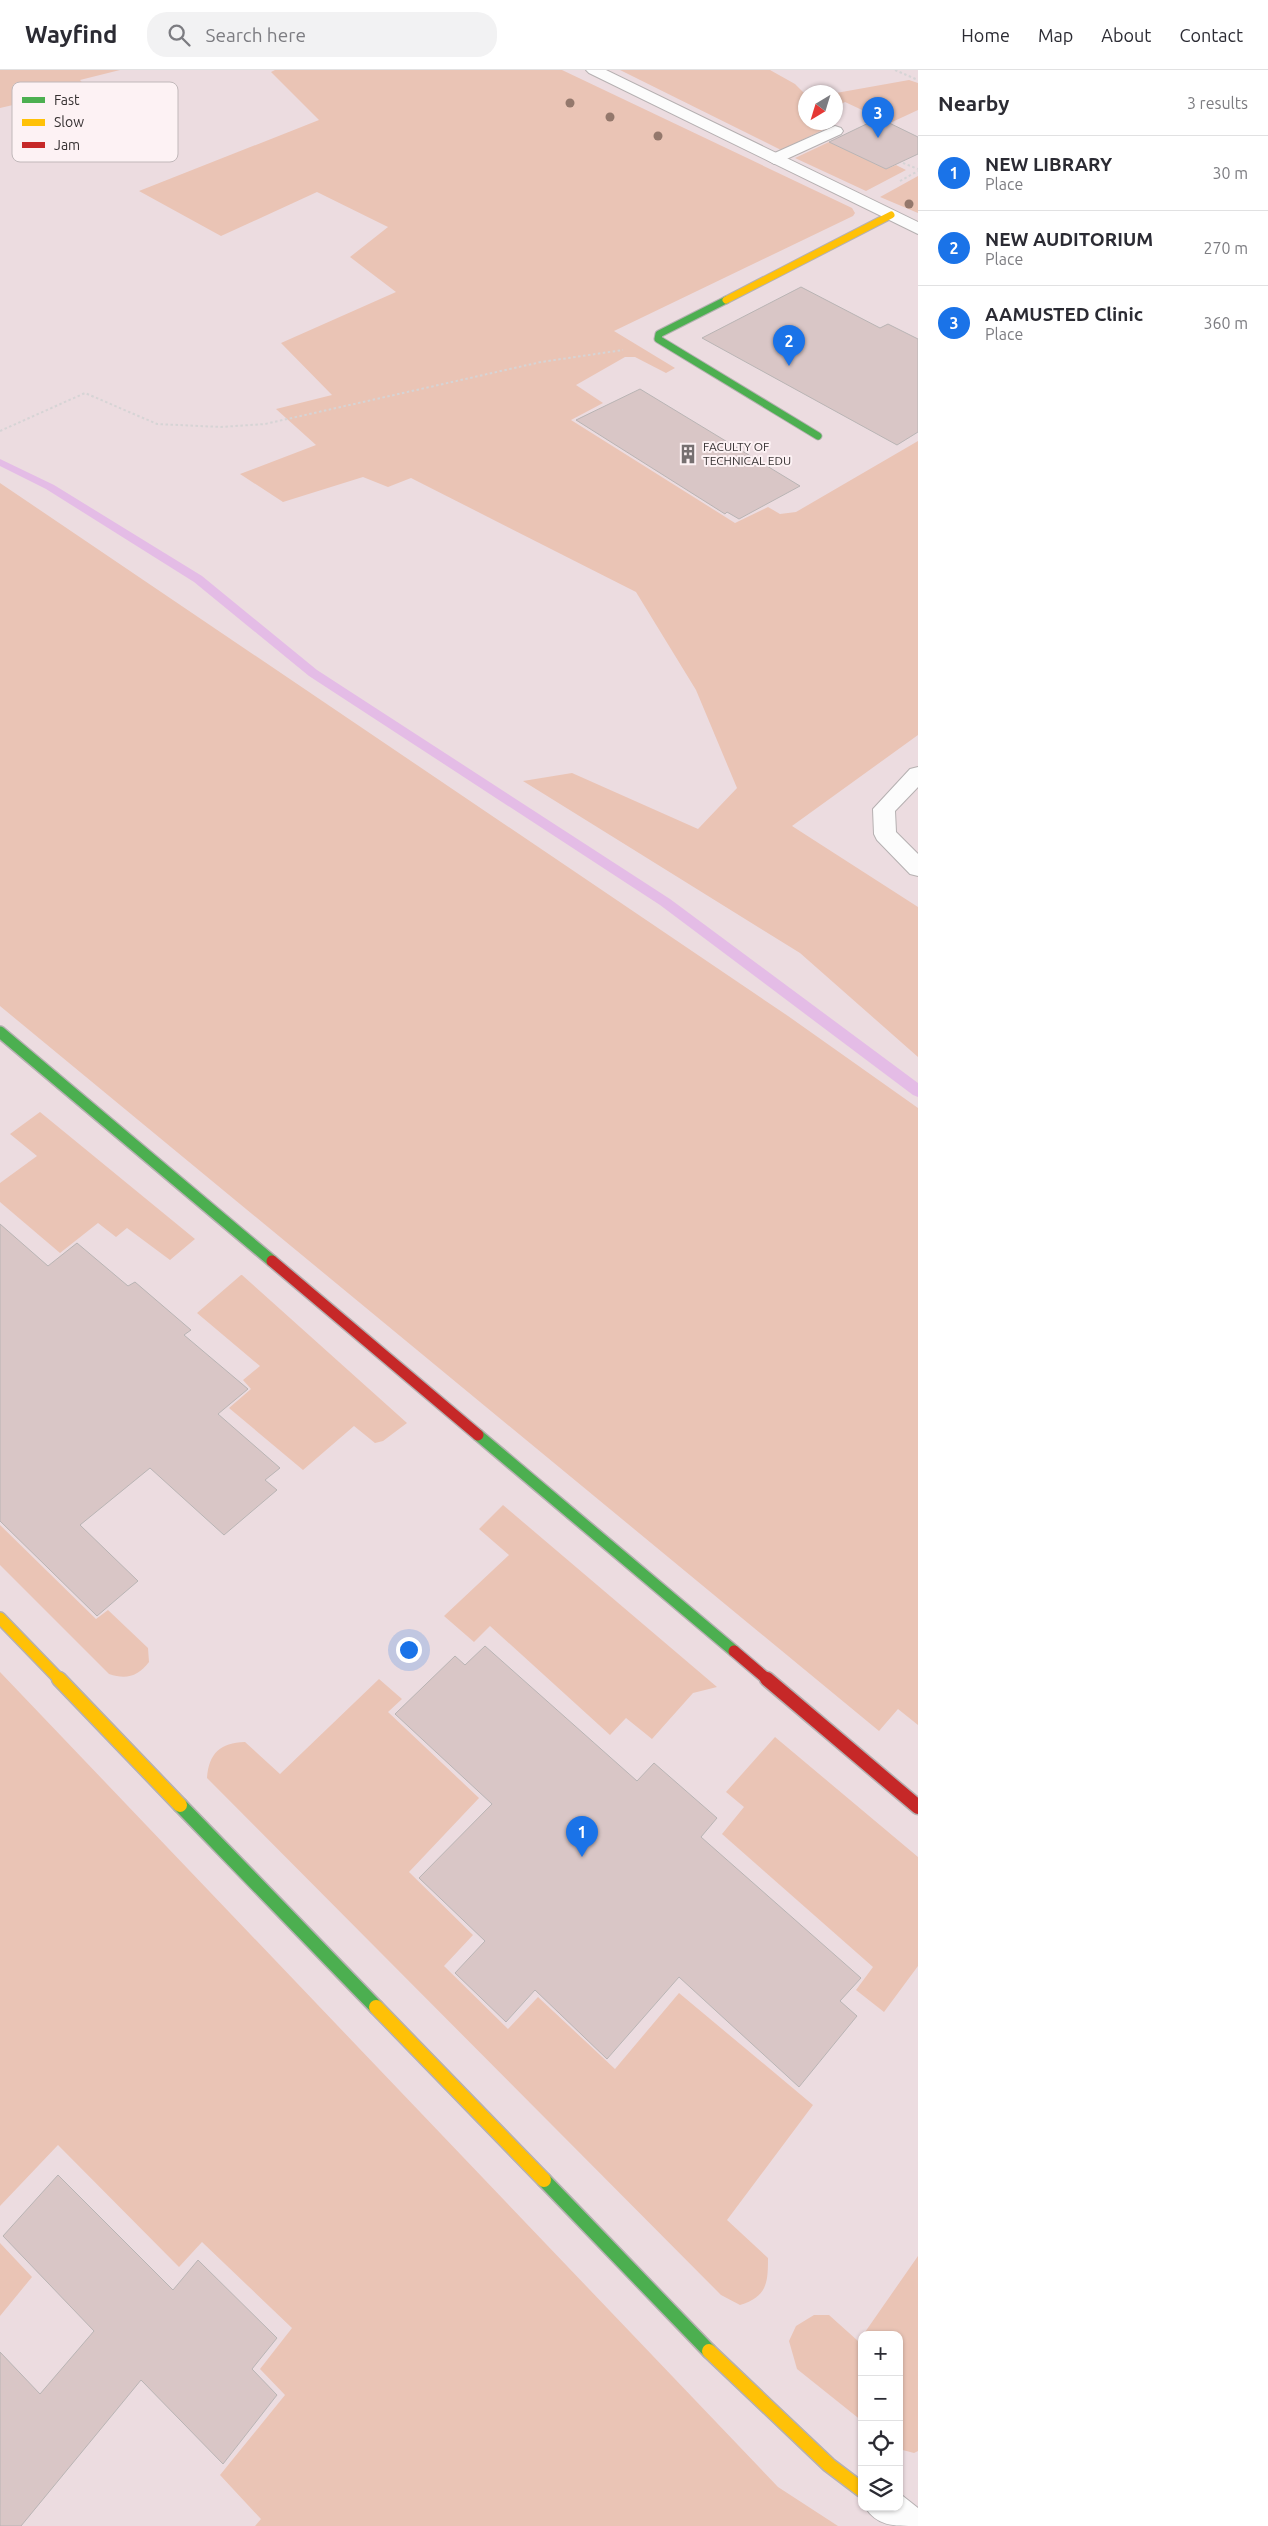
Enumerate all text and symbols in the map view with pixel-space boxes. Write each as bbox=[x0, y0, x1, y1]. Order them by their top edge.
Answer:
search box bbox=[147, 12, 497, 57]
text: Wayfind bbox=[25, 21, 117, 48]
icon: search bbox=[165, 21, 193, 49]
text: Search here bbox=[205, 24, 306, 46]
text: Home bbox=[961, 25, 1010, 45]
text: Map bbox=[1038, 25, 1073, 45]
text: About bbox=[1101, 25, 1151, 45]
text: Contact bbox=[1179, 25, 1243, 45]
legend bbox=[12, 82, 178, 162]
north arrow bbox=[798, 85, 843, 130]
text: Nearby bbox=[938, 91, 1009, 115]
text: Fast bbox=[54, 92, 80, 108]
text: 3 results bbox=[1187, 94, 1248, 112]
pin: 3 bbox=[862, 97, 894, 138]
text: Slow bbox=[54, 114, 84, 130]
text: Jam bbox=[54, 137, 80, 153]
text: NEW LIBRARY bbox=[985, 153, 1112, 175]
text: 1 bbox=[949, 164, 959, 182]
text: 30 m bbox=[1212, 164, 1248, 182]
text: Place bbox=[985, 175, 1023, 193]
text: NEW AUDITORIUM bbox=[985, 228, 1153, 250]
text: 2 bbox=[949, 239, 959, 257]
text: 270 m bbox=[1203, 239, 1248, 257]
text: Place bbox=[985, 250, 1023, 268]
text: AAMUSTED Clinic bbox=[985, 303, 1143, 325]
text: 3 bbox=[949, 314, 959, 332]
text: 360 m bbox=[1203, 314, 1248, 332]
pin: 2 bbox=[773, 325, 805, 366]
text: Place bbox=[985, 325, 1023, 343]
place label: FACULTY OF TECHNICAL EDU bbox=[703, 440, 791, 467]
building icon: FACULTY OF TECHNICAL EDU bbox=[677, 443, 699, 465]
your location bbox=[396, 1637, 422, 1663]
pin: 1 bbox=[566, 1816, 598, 1857]
map controls bbox=[858, 2331, 903, 2511]
button: + bbox=[858, 2331, 903, 2376]
button: − bbox=[858, 2376, 903, 2421]
button: locate bbox=[858, 2421, 903, 2466]
button: layers bbox=[858, 2466, 903, 2511]

